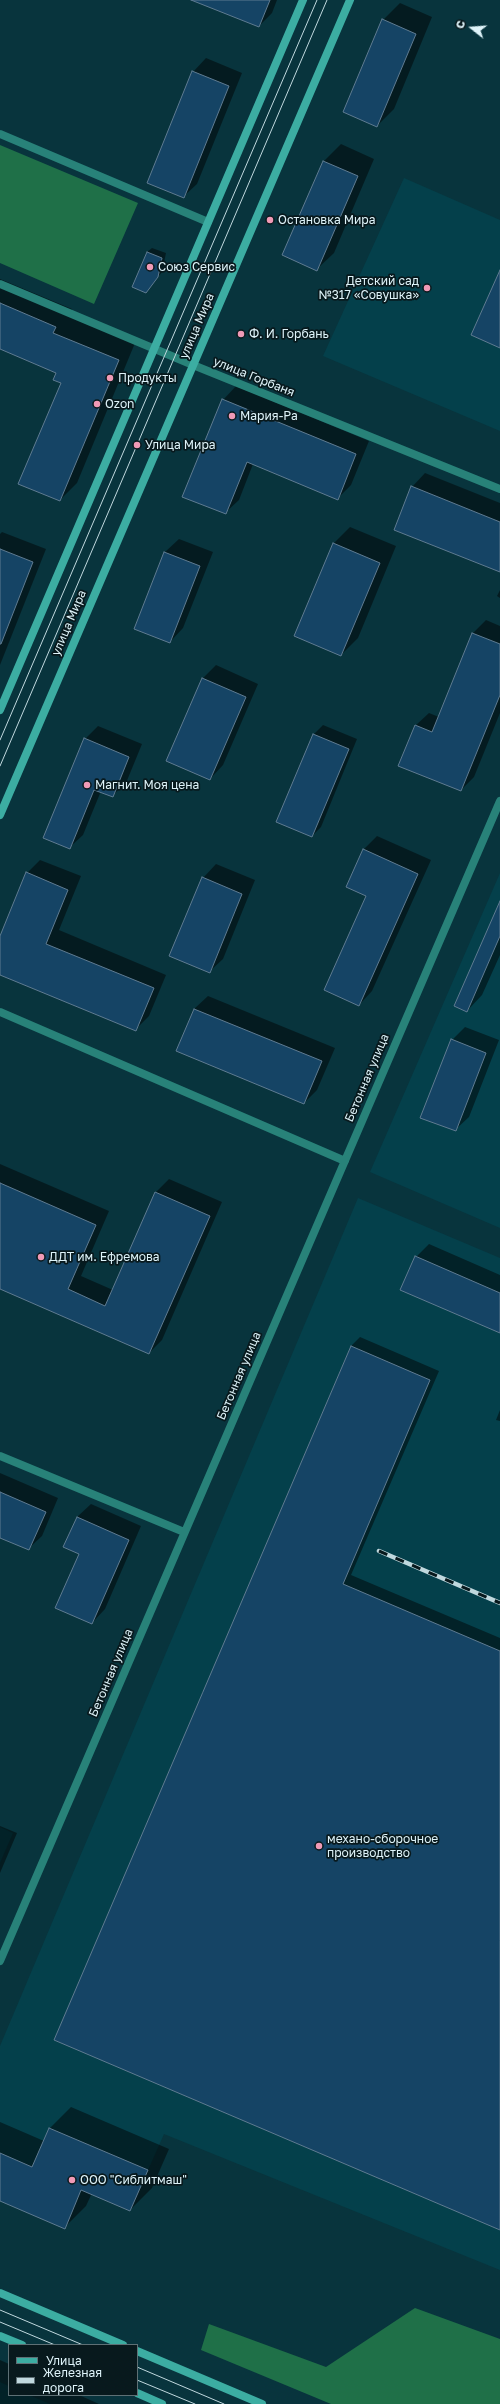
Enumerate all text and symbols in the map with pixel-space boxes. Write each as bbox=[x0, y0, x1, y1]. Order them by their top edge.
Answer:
north arrow bbox=[452, 8, 492, 48]
text: С bbox=[453, 19, 467, 30]
place label: Остановка Мира bbox=[278, 213, 375, 227]
marker: Остановка Мира bbox=[265, 215, 275, 225]
place label: Союз Сервис bbox=[158, 260, 235, 274]
marker: Союз Сервис bbox=[145, 262, 155, 272]
place label: Детский сад №317 «Совушка» bbox=[319, 274, 419, 302]
marker: Детский сад №317 «Совушка» bbox=[422, 283, 432, 293]
street label: улица Мира bbox=[177, 291, 217, 361]
place label: Ф. И. Горбань bbox=[249, 327, 329, 341]
marker: Ф. И. Горбань bbox=[236, 329, 246, 339]
street label: улица Горбаня bbox=[211, 354, 297, 400]
place label: Продукты bbox=[118, 371, 177, 385]
marker: Продукты bbox=[105, 373, 115, 383]
place label: Ozon bbox=[105, 397, 134, 411]
marker: Ozon bbox=[92, 399, 102, 409]
place label: Мария-Ра bbox=[240, 409, 298, 423]
marker: Мария-Ра bbox=[227, 411, 237, 421]
place label: Улица Мира bbox=[145, 438, 216, 452]
marker: Улица Мира bbox=[132, 440, 142, 450]
street label: улица Мира bbox=[49, 588, 89, 658]
place label: Магнит. Моя цена bbox=[95, 778, 199, 792]
marker: Магнит. Моя цена bbox=[82, 780, 92, 790]
street label: Бетонная улица bbox=[342, 1032, 392, 1124]
place label: ДДТ им. Ефремова bbox=[49, 1250, 160, 1264]
marker: ДДТ им. Ефремова bbox=[36, 1252, 46, 1262]
street label: Бетонная улица bbox=[214, 1330, 264, 1422]
street label: Бетонная улица bbox=[86, 1627, 136, 1719]
place label: механо-сборочное производство bbox=[327, 1832, 438, 1860]
marker: механо-сборочное производство bbox=[314, 1841, 324, 1851]
place label: ООО "Сиблитмаш" bbox=[80, 2173, 187, 2187]
marker: ООО "Сиблитмаш" bbox=[67, 2175, 77, 2185]
legend bbox=[8, 2344, 138, 2396]
text: Улица bbox=[46, 2353, 82, 2368]
text: Железная дорога bbox=[43, 2365, 102, 2395]

